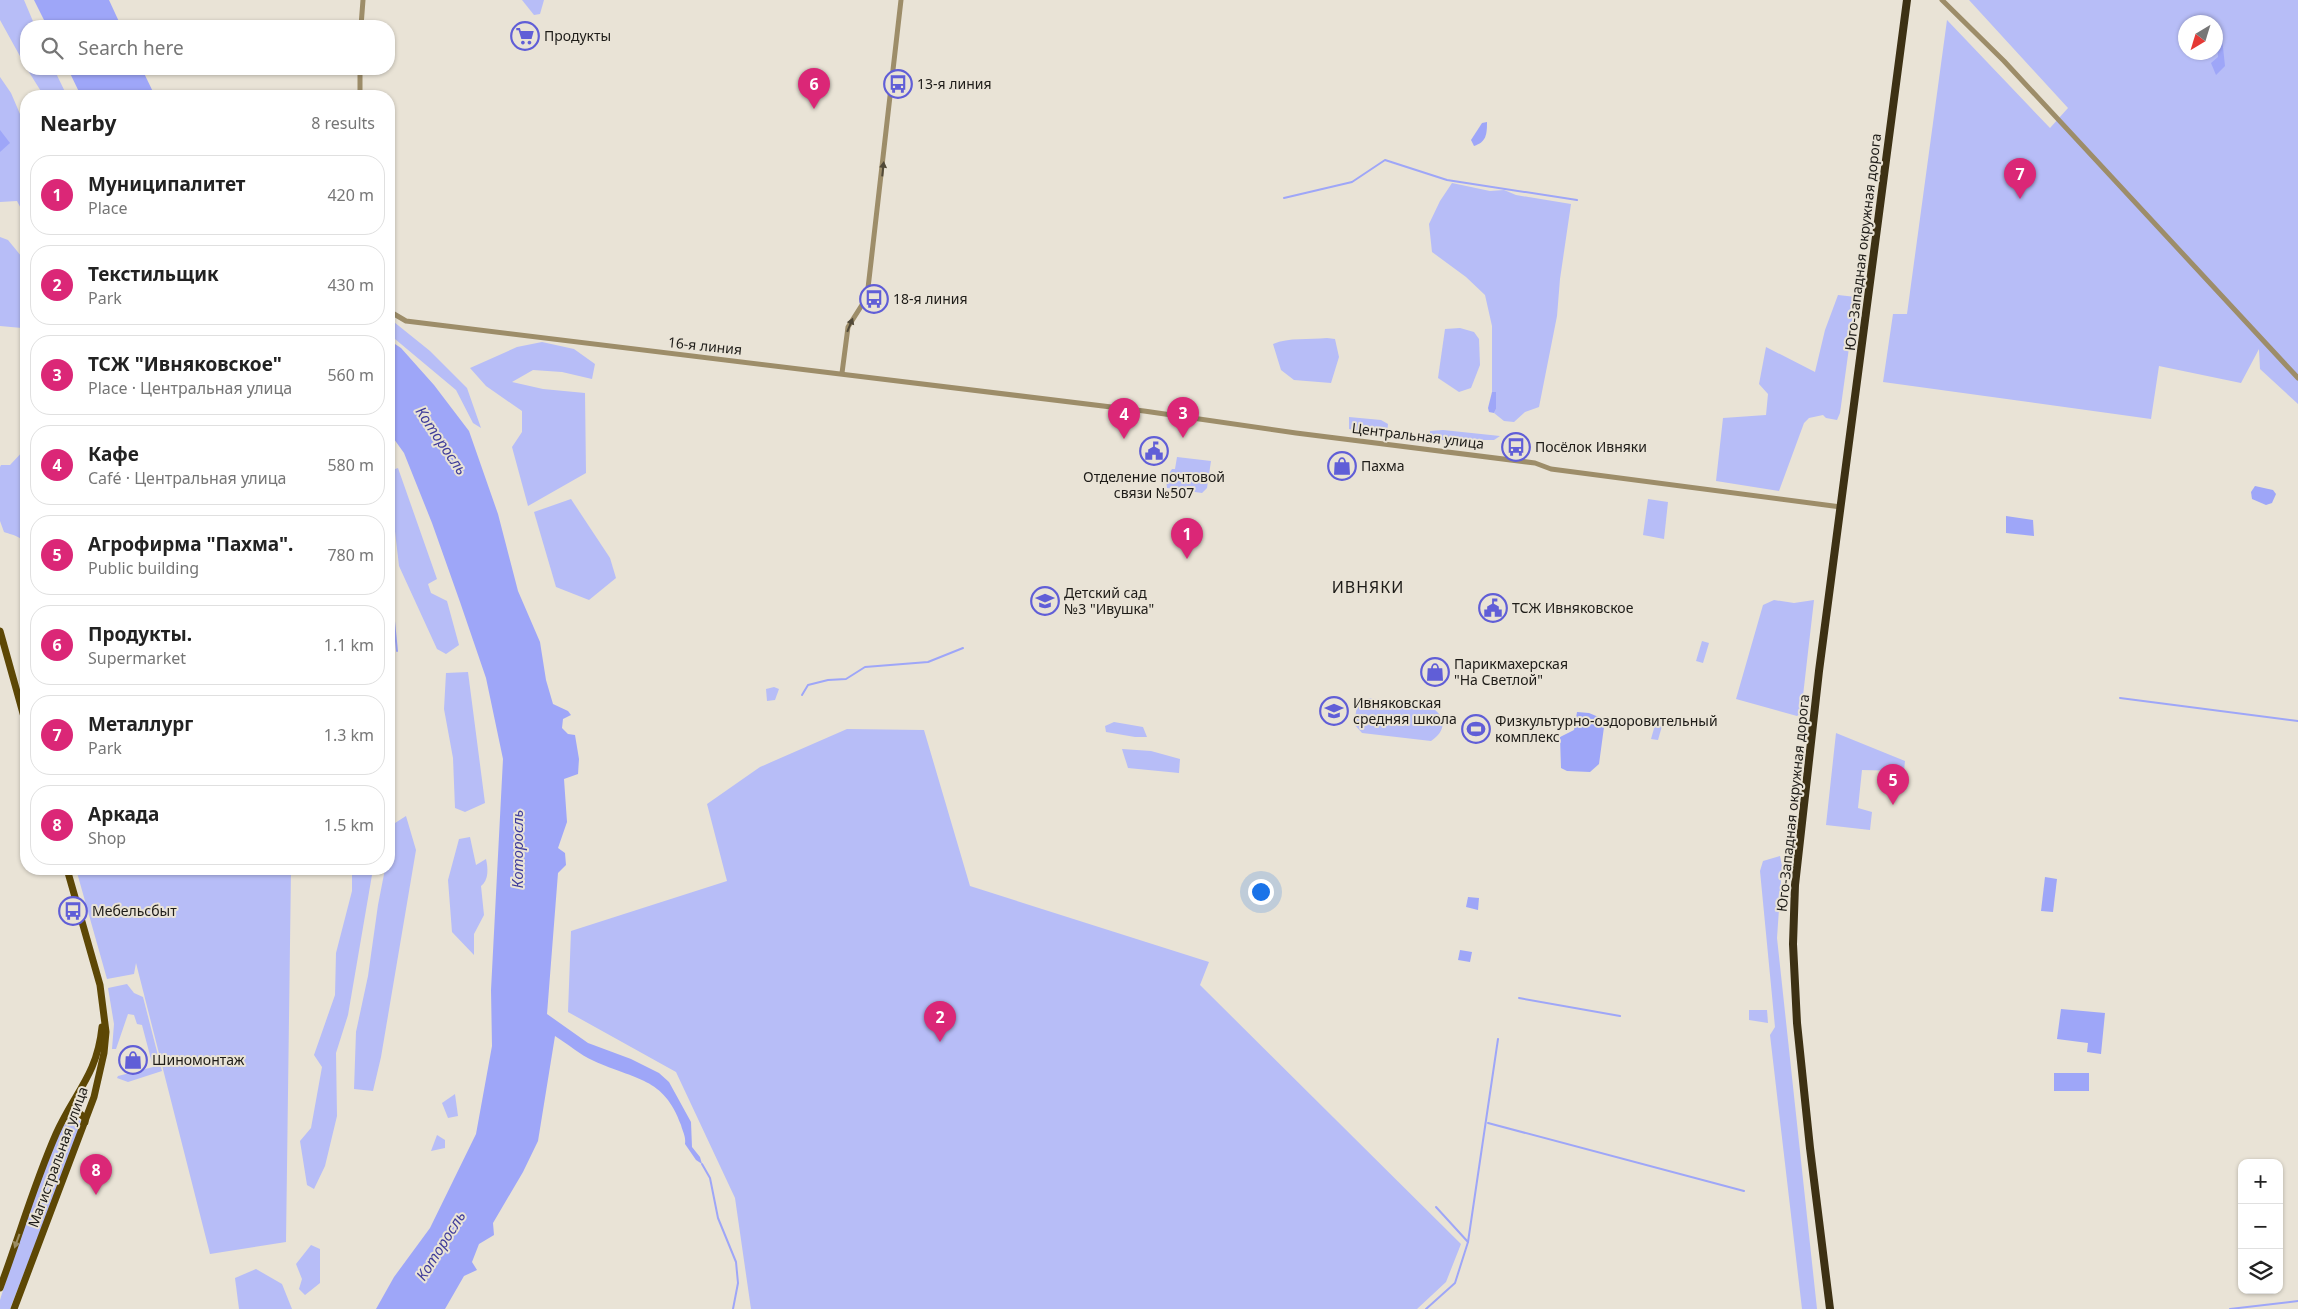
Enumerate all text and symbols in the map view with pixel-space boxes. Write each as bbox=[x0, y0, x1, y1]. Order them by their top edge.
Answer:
north arrow bbox=[2178, 15, 2223, 60]
search box bbox=[20, 20, 395, 75]
supermarket icon: Продукты bbox=[510, 21, 540, 51]
place label: Продукты bbox=[544, 26, 611, 45]
icon: search bbox=[38, 34, 66, 62]
text: Search here bbox=[78, 35, 184, 61]
pin: 6 bbox=[798, 68, 830, 109]
bus stop icon: 13-я линия bbox=[883, 69, 913, 99]
place label: 13-я линия bbox=[917, 74, 992, 93]
text: Nearby bbox=[40, 109, 116, 137]
text: 8 results bbox=[311, 112, 375, 134]
street label: Юго-Западная окружная дорога bbox=[1840, 132, 1885, 352]
pin: 7 bbox=[2004, 158, 2036, 199]
one-way arrow bbox=[879, 161, 887, 177]
text: Муниципалитет bbox=[88, 171, 245, 197]
text: 1 bbox=[52, 184, 62, 206]
text: 420 m bbox=[327, 184, 374, 206]
text: Place bbox=[88, 197, 128, 219]
text: Текстильщик bbox=[88, 261, 219, 287]
text: 2 bbox=[52, 274, 62, 296]
text: 430 m bbox=[327, 274, 374, 296]
bus stop icon: 18-я линия bbox=[859, 284, 889, 314]
text: Park bbox=[88, 287, 122, 309]
place label: 18-я линия bbox=[893, 289, 968, 308]
one-way arrow bbox=[846, 317, 854, 332]
street label: 16-я линия bbox=[667, 332, 743, 359]
text: ТСЖ "Ивняковское" bbox=[88, 351, 282, 377]
text: 3 bbox=[52, 364, 62, 386]
text: 560 m bbox=[327, 364, 374, 386]
text: Place · Центральная улица bbox=[88, 377, 292, 399]
pin: 3 bbox=[1167, 397, 1199, 438]
pin: 4 bbox=[1108, 398, 1140, 439]
water label: Которосль bbox=[412, 402, 472, 479]
street label: Центральная улица bbox=[1351, 418, 1485, 453]
bus stop icon: Посёлок Ивняки bbox=[1501, 432, 1531, 462]
public building icon: Отделение почтовой связи №507 bbox=[1139, 436, 1169, 466]
place label: Посёлок Ивняки bbox=[1535, 437, 1647, 456]
text: Кафе bbox=[88, 441, 139, 467]
shop icon: Пахма bbox=[1327, 451, 1357, 481]
text: 4 bbox=[52, 454, 62, 476]
text: 580 m bbox=[327, 454, 374, 476]
place label: Пахма bbox=[1361, 456, 1404, 475]
text: Café · Центральная улица bbox=[88, 467, 286, 489]
place label: Отделение почтовой связи №507 bbox=[1083, 467, 1225, 502]
pin: 1 bbox=[1171, 518, 1203, 559]
text: Агрофирма "Пахма". bbox=[88, 531, 293, 557]
text: 5 bbox=[52, 544, 62, 566]
text: 780 m bbox=[327, 544, 374, 566]
text: Public building bbox=[88, 557, 199, 579]
district label: ИВНЯКИ bbox=[1332, 576, 1404, 598]
place label: Детский сад №3 "Ивушка" bbox=[1064, 583, 1154, 618]
school or university icon: Детский сад №3 "Ивушка" bbox=[1030, 586, 1060, 616]
public building icon: ТСЖ Ивняковское bbox=[1478, 593, 1508, 623]
place label: ТСЖ Ивняковское bbox=[1512, 598, 1634, 617]
text: Продукты. bbox=[88, 621, 192, 647]
text: 6 bbox=[52, 634, 62, 656]
text: 1.1 km bbox=[324, 634, 374, 656]
text: Supermarket bbox=[88, 647, 186, 669]
place label: Парикмахерская "На Светлой" bbox=[1454, 654, 1568, 689]
shop icon: Парикмахерская "На Светлой" bbox=[1420, 657, 1450, 687]
place label: Ивняковская средняя школа bbox=[1353, 693, 1457, 728]
street label: Юго-Западная окружная дорога bbox=[1772, 693, 1813, 913]
school or university icon: Ивняковская средняя школа bbox=[1319, 696, 1349, 726]
text: Металлург bbox=[88, 711, 193, 737]
place label: Физкультурно-оздоровительный комплекс bbox=[1495, 711, 1718, 746]
sports icon: Физкультурно-оздоровительный комплекс bbox=[1461, 714, 1491, 744]
text: 7 bbox=[52, 724, 62, 746]
text: 1.3 km bbox=[324, 724, 374, 746]
text: Park bbox=[88, 737, 122, 759]
pin: 5 bbox=[1877, 764, 1909, 805]
text: Аркада bbox=[88, 801, 159, 827]
water label: Которосль bbox=[507, 810, 527, 888]
text: 8 bbox=[52, 814, 62, 836]
text: 1.5 km bbox=[324, 814, 374, 836]
text: Shop bbox=[88, 827, 126, 849]
your location bbox=[1248, 879, 1274, 905]
bus stop icon: Мебельсбыт bbox=[58, 896, 88, 926]
place label: Мебельсбыт bbox=[92, 901, 177, 920]
pin: 2 bbox=[924, 1001, 956, 1042]
shop icon: Шиномонтаж bbox=[118, 1045, 148, 1075]
place label: Шиномонтаж bbox=[152, 1050, 245, 1069]
street label: Магистральная улица bbox=[23, 1084, 92, 1230]
pin: 8 bbox=[80, 1154, 112, 1195]
map controls bbox=[2238, 1159, 2283, 1294]
button: + bbox=[2238, 1159, 2283, 1204]
button: − bbox=[2238, 1204, 2283, 1249]
water label: Которосль bbox=[411, 1207, 470, 1284]
one-way arrow bbox=[13, 1234, 21, 1249]
button: layers bbox=[2238, 1249, 2283, 1294]

